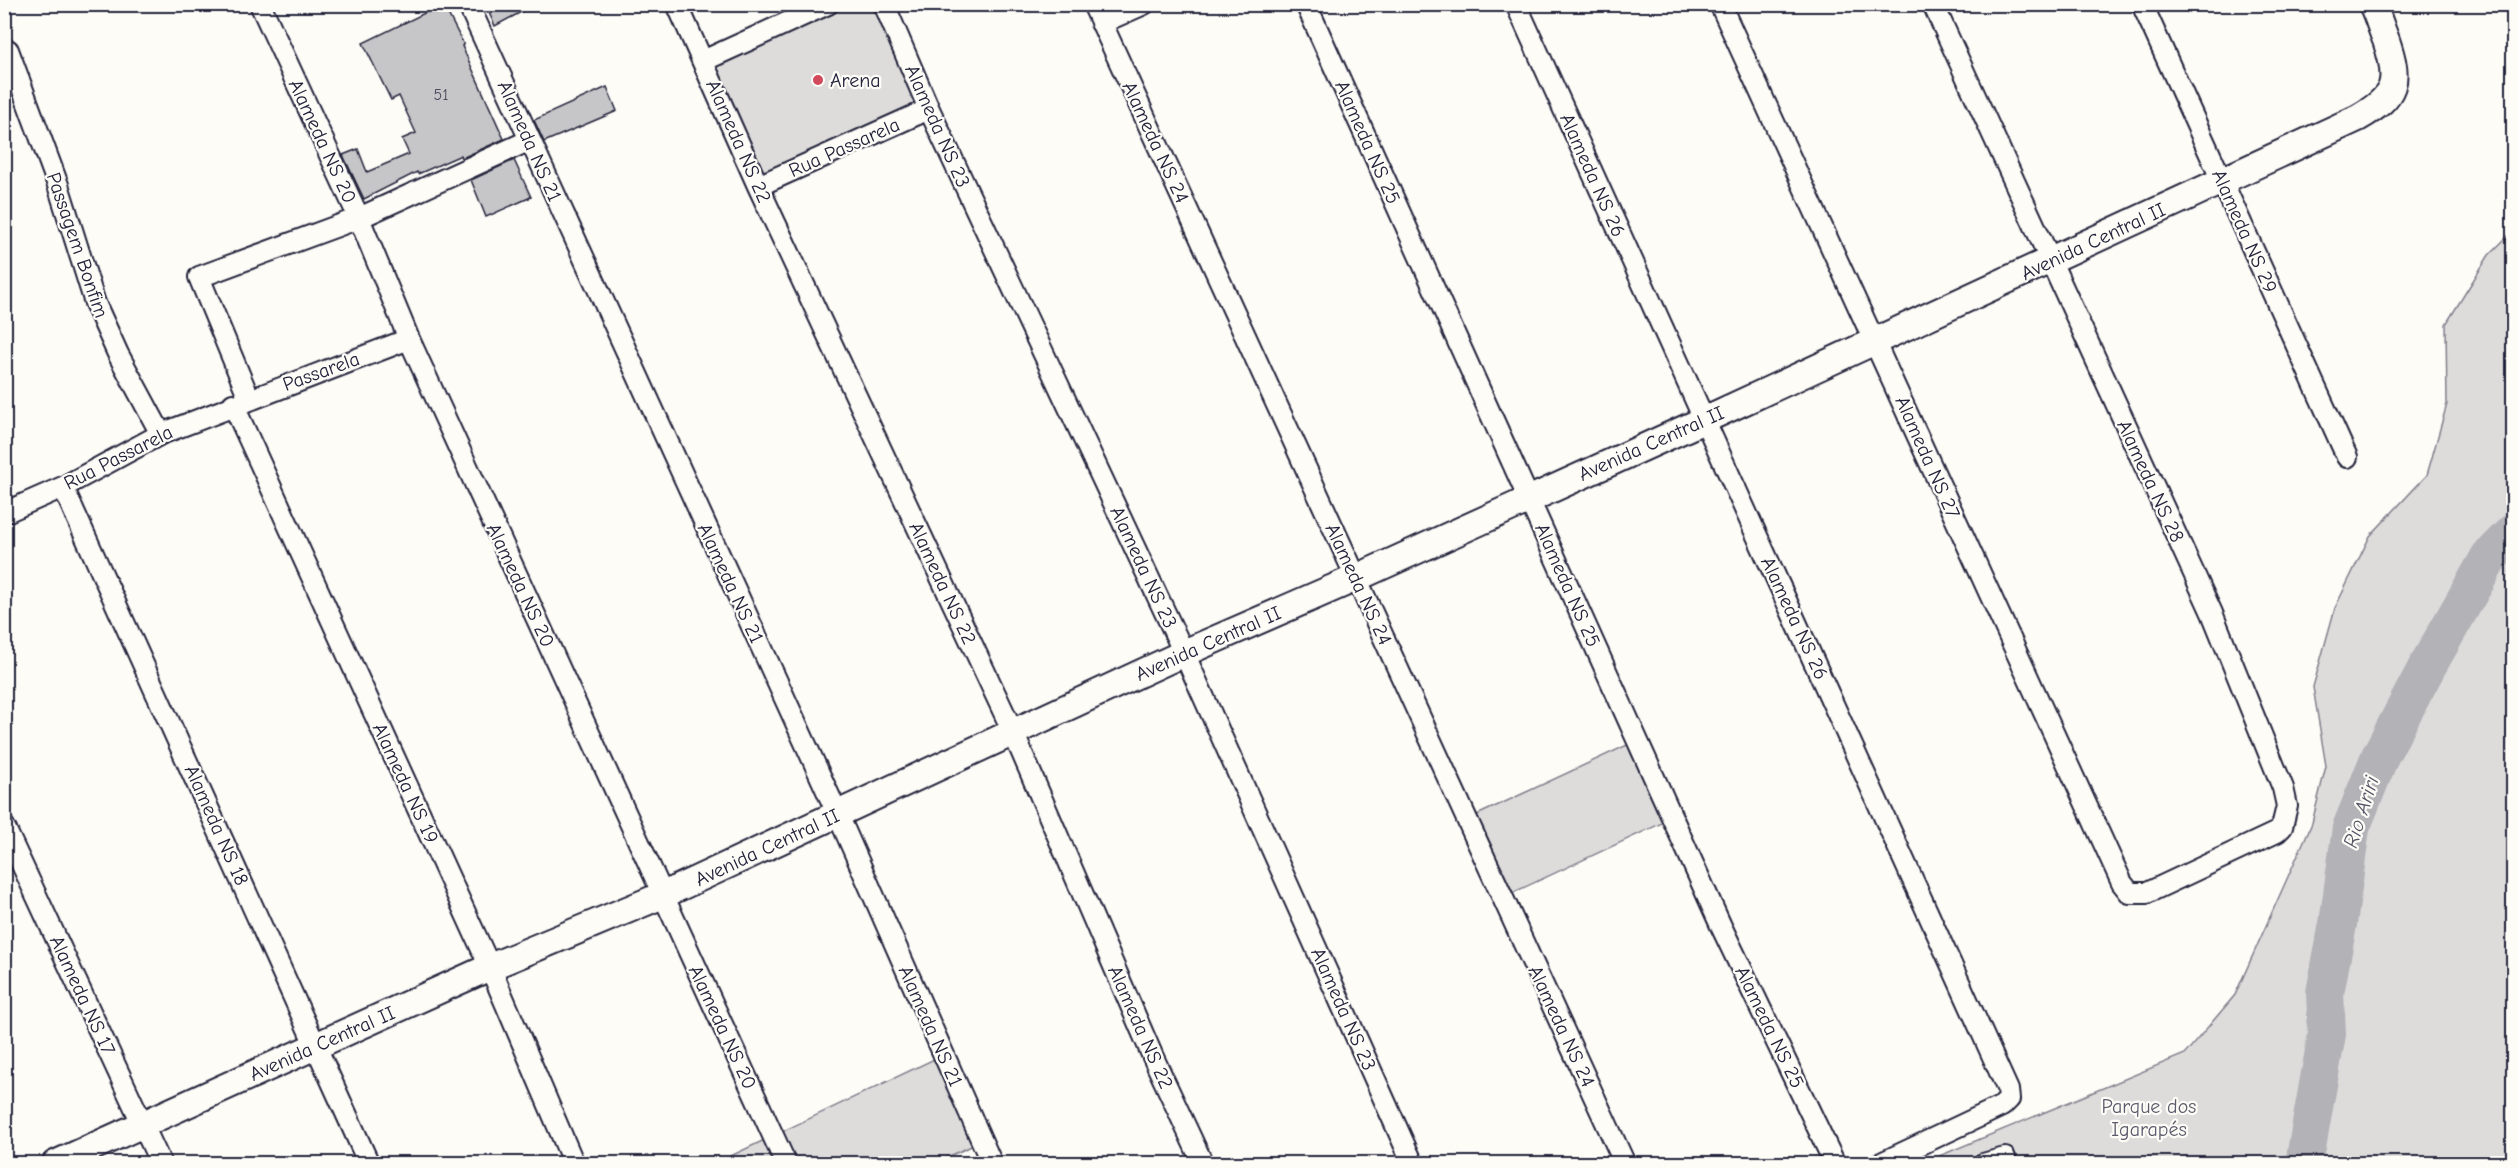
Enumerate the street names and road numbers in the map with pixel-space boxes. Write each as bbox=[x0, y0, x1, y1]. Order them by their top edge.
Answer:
street label: Alameda NS 23 bbox=[900, 61, 975, 191]
street label: Alameda NS 20 bbox=[284, 76, 361, 207]
street label: Alameda NS 22 bbox=[701, 76, 776, 206]
street label: Alameda NS 21 bbox=[493, 77, 566, 205]
street label: Alameda NS 25 bbox=[1330, 77, 1405, 207]
street label: Alameda NS 24 bbox=[1117, 78, 1194, 207]
street label: Alameda NS 26 bbox=[1555, 110, 1630, 240]
street label: Rua Passarela bbox=[785, 113, 903, 182]
street label: Alameda NS 29 bbox=[2207, 166, 2282, 296]
street label: Passagem Bonfim bbox=[42, 170, 113, 321]
street label: Avenida Central II bbox=[2017, 198, 2169, 285]
street label: Passarela bbox=[280, 347, 363, 396]
street label: Alameda NS 27 bbox=[1890, 393, 1965, 522]
street label: Avenida Central II bbox=[1575, 401, 1728, 486]
street label: Alameda NS 28 bbox=[2112, 416, 2189, 546]
street label: Rua Passarela bbox=[60, 420, 176, 495]
street label: Alameda NS 23 bbox=[1105, 503, 1182, 632]
street label: Alameda NS 22 bbox=[904, 518, 981, 648]
street label: Alameda NS 20 bbox=[482, 520, 559, 651]
street label: Alameda NS 21 bbox=[693, 520, 768, 647]
street label: Alameda NS 24 bbox=[1320, 520, 1397, 649]
street label: Alameda NS 25 bbox=[1530, 520, 1605, 650]
street label: Alameda NS 26 bbox=[1756, 553, 1833, 683]
street label: Avenida Central II bbox=[1132, 601, 1285, 686]
street label: Alameda NS 19 bbox=[368, 719, 443, 847]
street label: Alameda NS 18 bbox=[180, 761, 253, 889]
street label: Avenida Central II bbox=[691, 804, 843, 891]
street label: Alameda NS 17 bbox=[45, 932, 120, 1059]
street label: Alameda NS 23 bbox=[1306, 944, 1381, 1074]
street label: Alameda NS 20 bbox=[684, 962, 761, 1093]
street label: Alameda NS 21 bbox=[894, 962, 967, 1090]
street label: Alameda NS 22 bbox=[1103, 962, 1178, 1092]
street label: Alameda NS 24 bbox=[1523, 962, 1600, 1091]
street label: Alameda NS 25 bbox=[1730, 963, 1809, 1092]
street label: Avenida Central II bbox=[246, 1001, 399, 1086]

